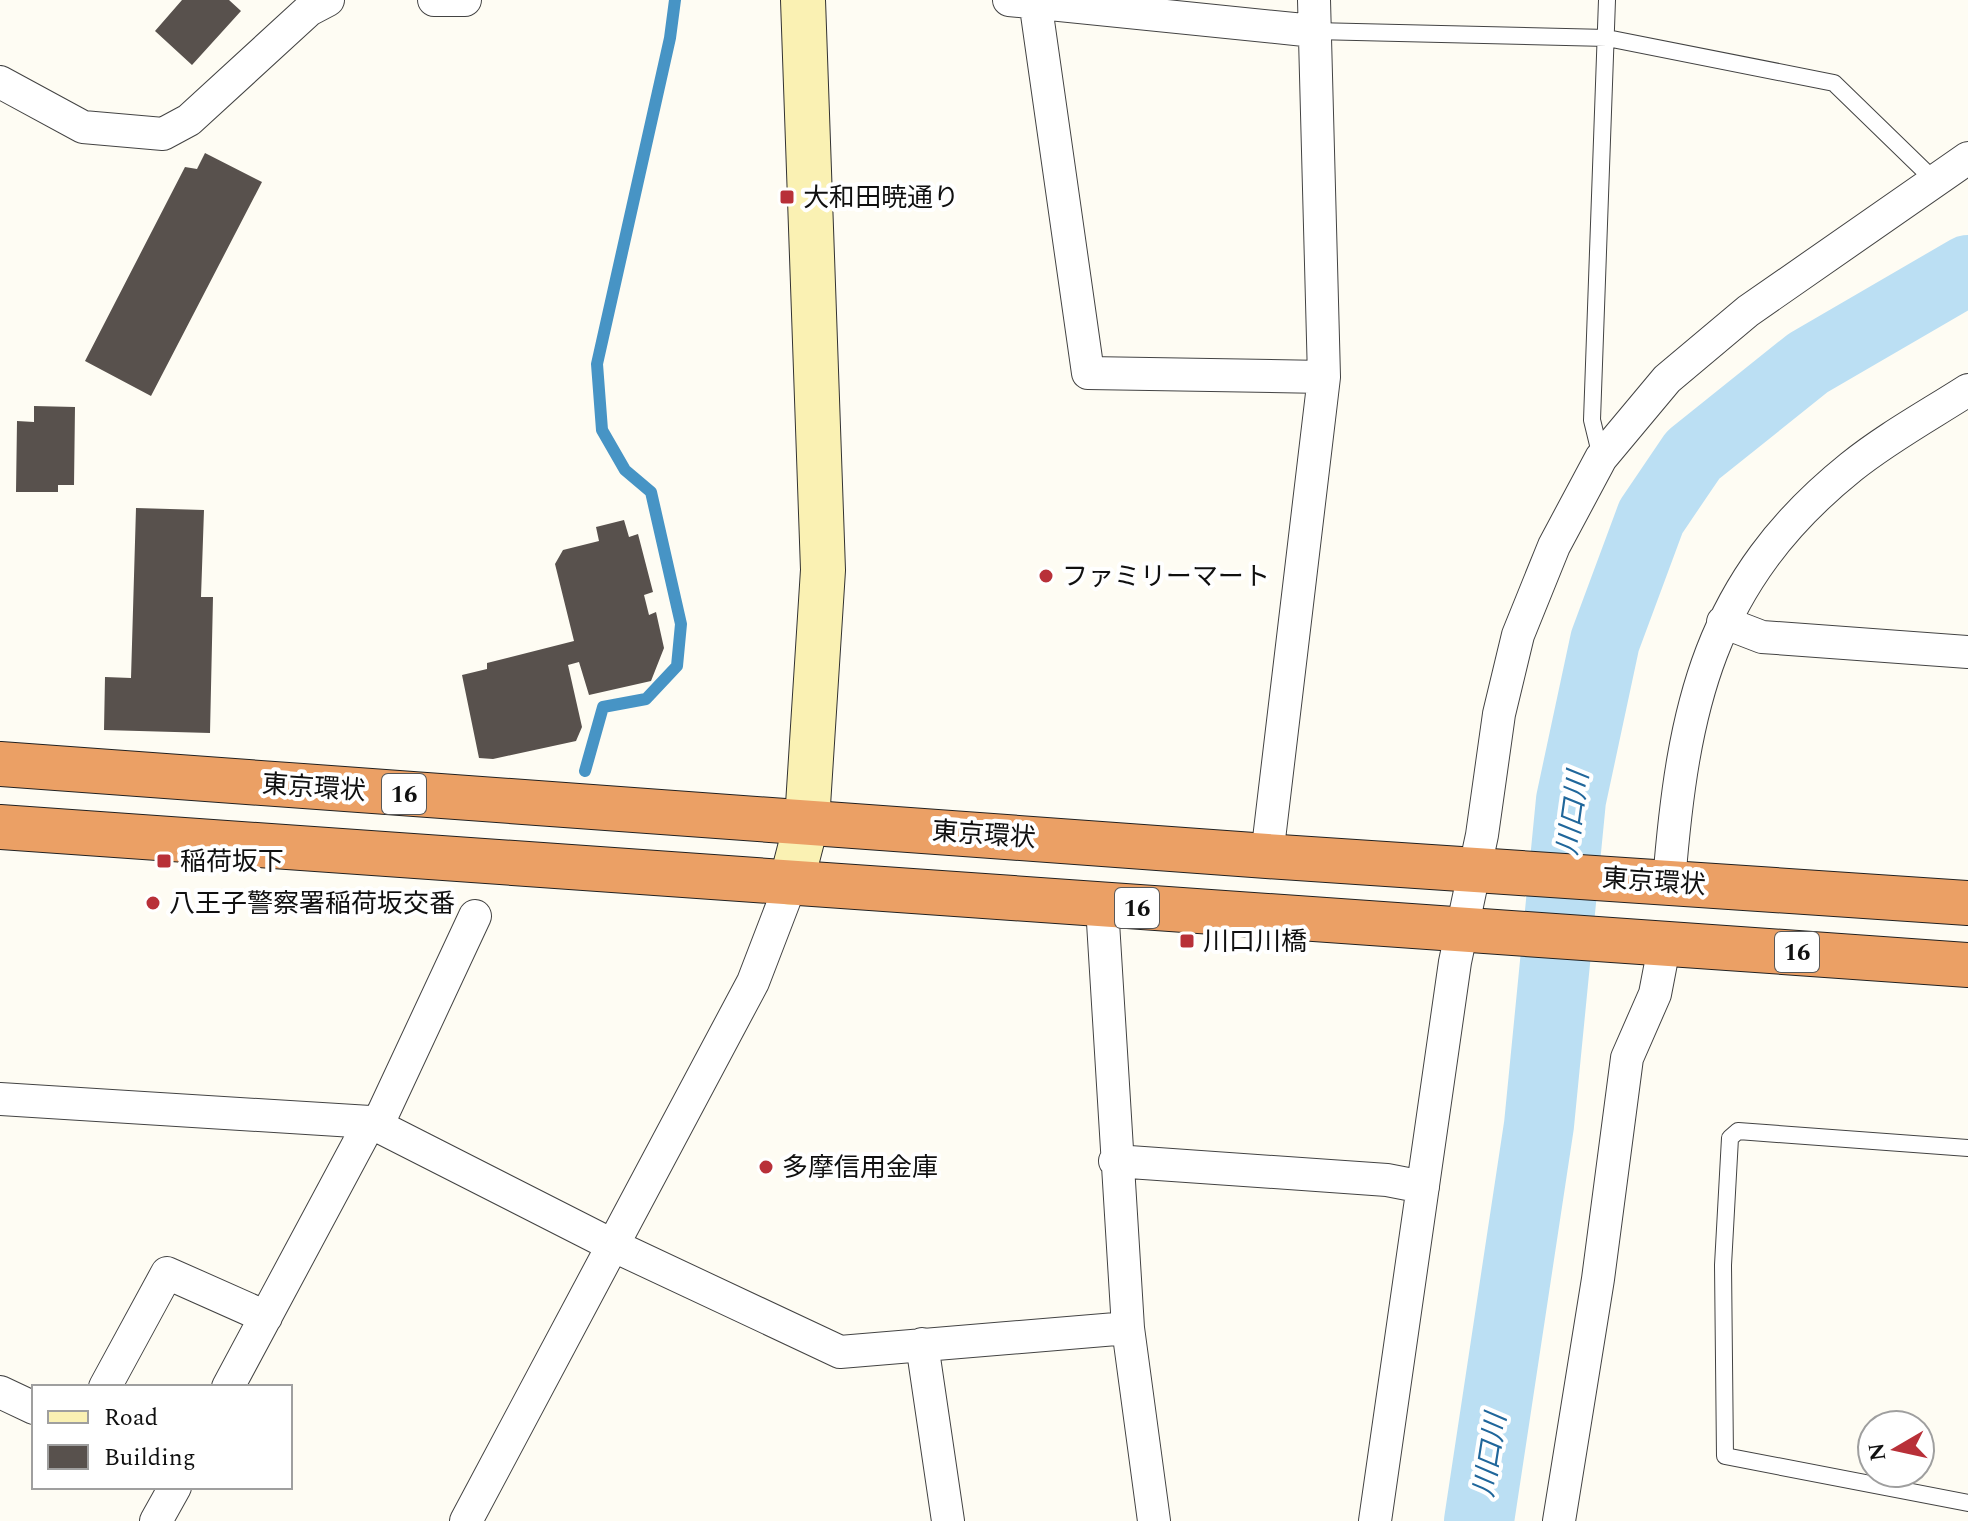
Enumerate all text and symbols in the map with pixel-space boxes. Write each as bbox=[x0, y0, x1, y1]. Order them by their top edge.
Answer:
place label: 大和田暁通り bbox=[803, 178, 959, 218]
marker: 大和田暁通り bbox=[778, 188, 796, 206]
place label: ファミリーマート bbox=[1062, 557, 1270, 597]
marker: ファミリーマート bbox=[1037, 567, 1055, 585]
street label: 東京環状 bbox=[261, 764, 367, 812]
water label: 川口川 bbox=[1546, 766, 1601, 858]
road number: 16 bbox=[382, 774, 426, 814]
street label: 東京環状 bbox=[931, 811, 1037, 859]
place label: 稲荷坂下 bbox=[180, 842, 284, 882]
marker: 稲荷坂下 bbox=[155, 852, 173, 870]
street label: 東京環状 bbox=[1601, 858, 1707, 906]
place label: 八王子警察署稲荷坂交番 bbox=[169, 884, 455, 924]
road number: 16 bbox=[1115, 888, 1159, 928]
marker: 八王子警察署稲荷坂交番 bbox=[144, 894, 162, 912]
place label: 川口川橋 bbox=[1203, 922, 1307, 962]
marker: 川口川橋 bbox=[1178, 932, 1196, 950]
road number: 16 bbox=[1775, 932, 1819, 972]
place label: 多摩信用金庫 bbox=[782, 1148, 938, 1188]
marker: 多摩信用金庫 bbox=[757, 1158, 775, 1176]
legend bbox=[32, 1385, 292, 1489]
text: Road bbox=[104, 1400, 158, 1436]
water label: 川口川 bbox=[1463, 1407, 1519, 1500]
north arrow bbox=[1856, 1409, 1936, 1489]
text: Building bbox=[104, 1440, 196, 1476]
text: N bbox=[1860, 1440, 1895, 1463]

